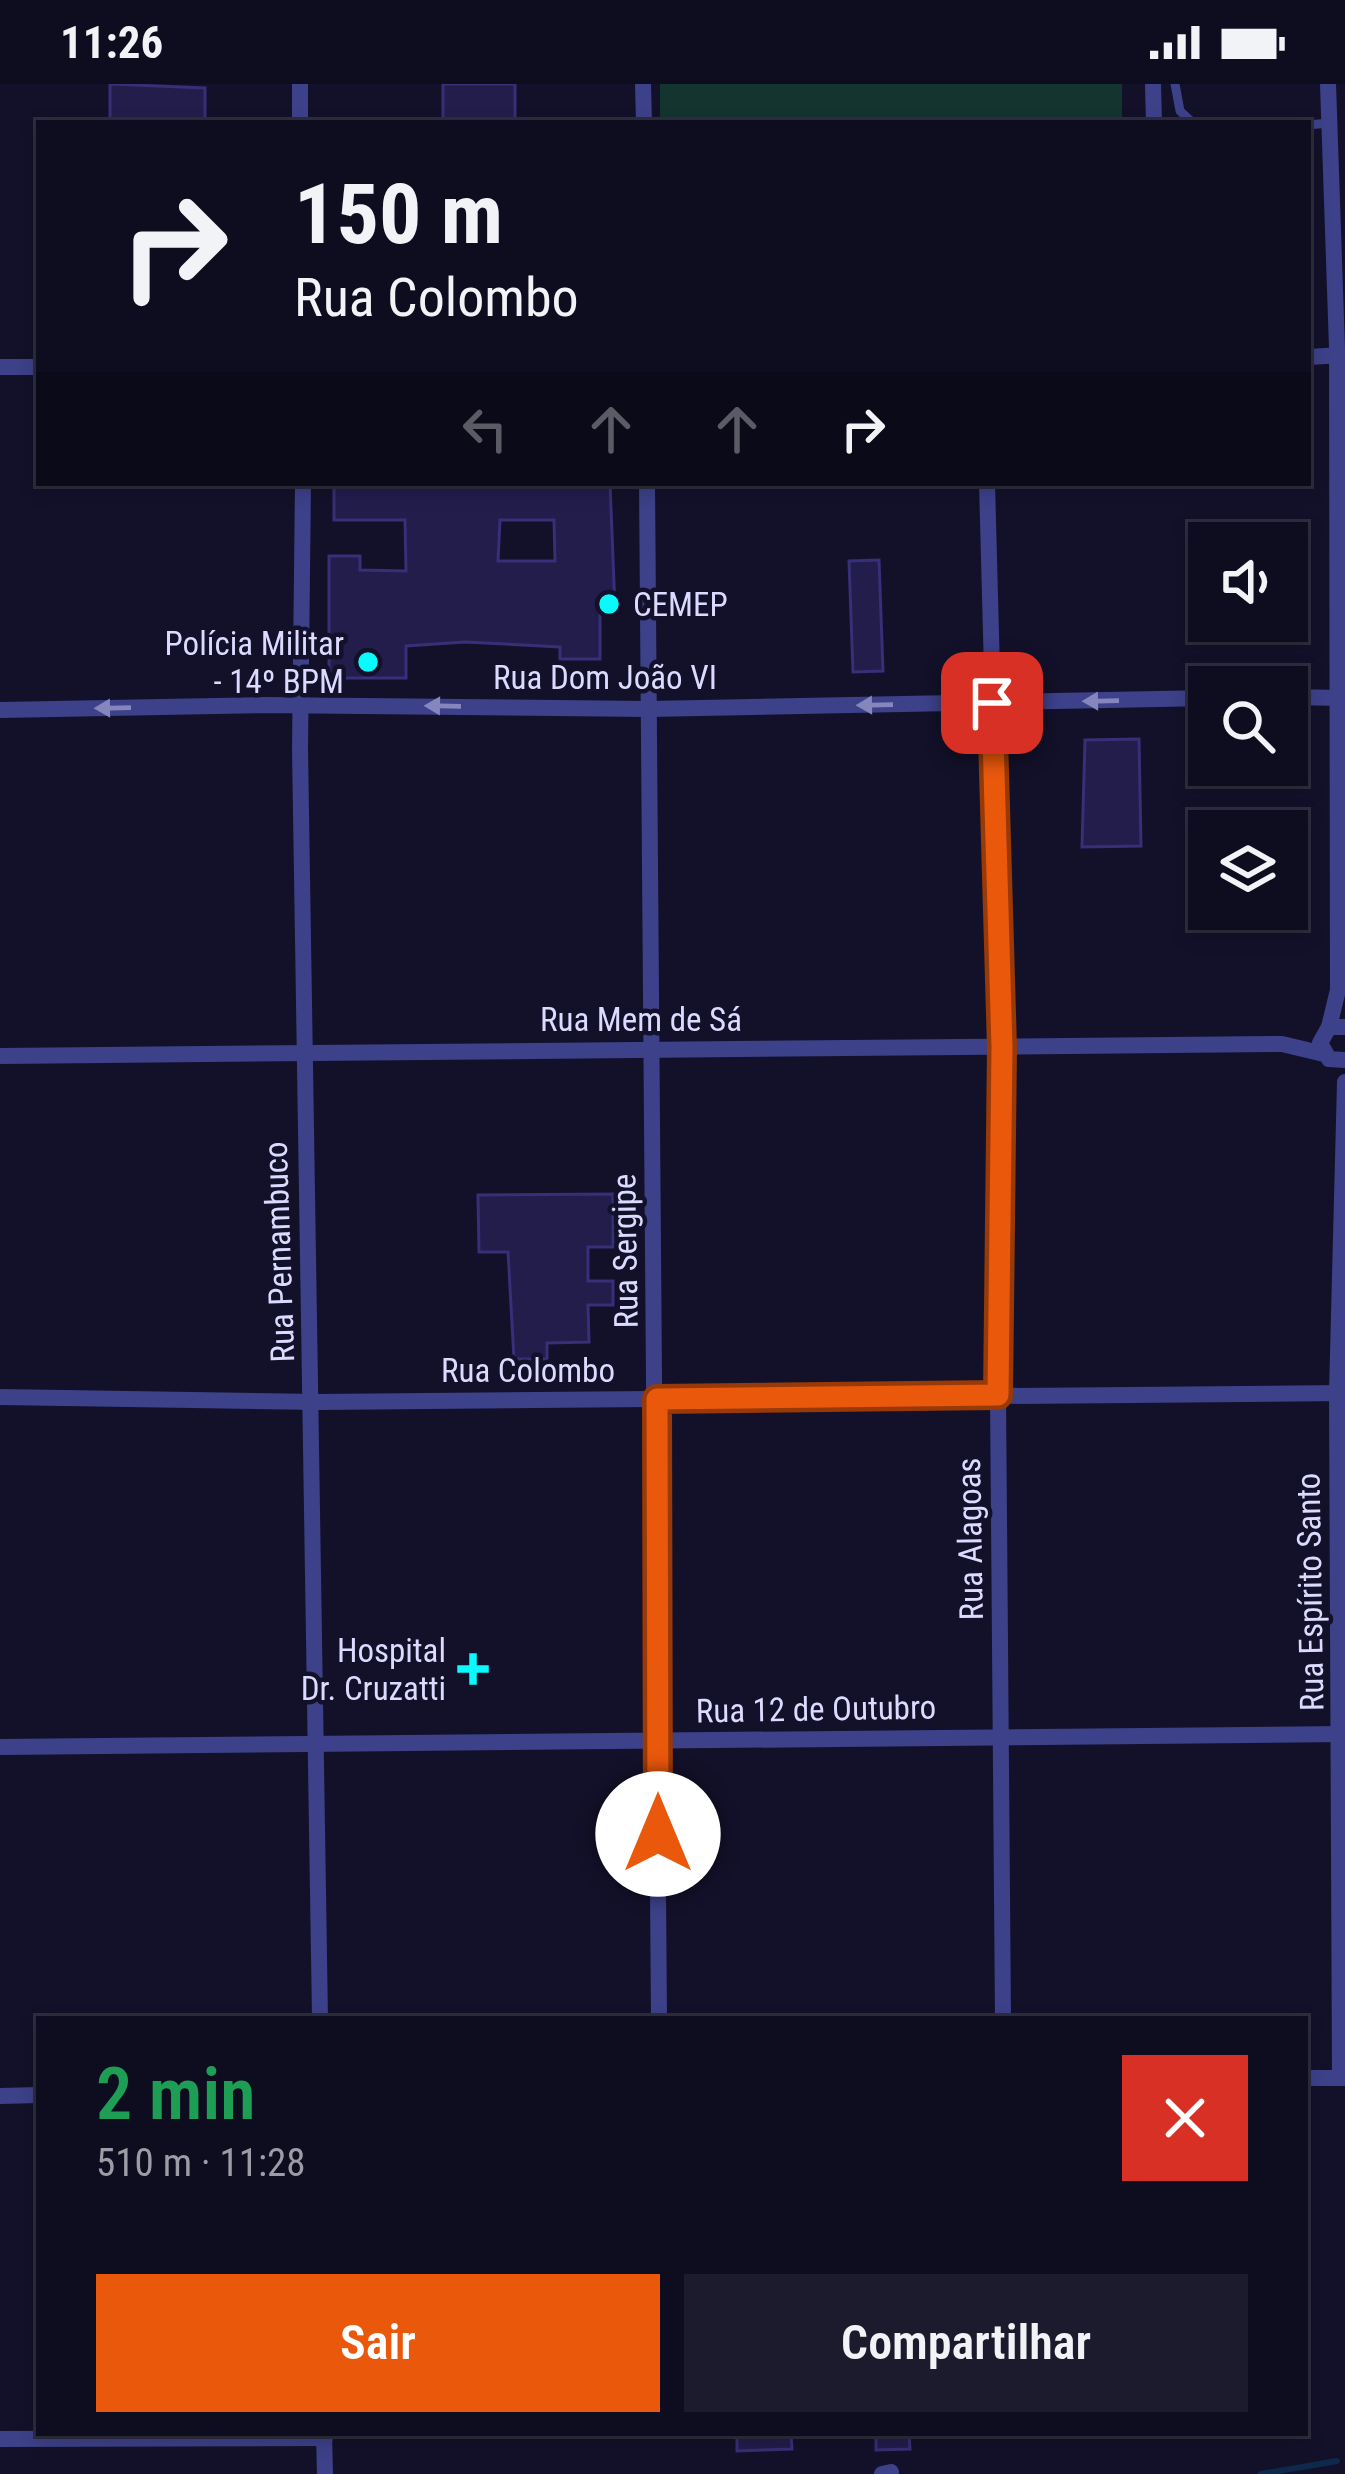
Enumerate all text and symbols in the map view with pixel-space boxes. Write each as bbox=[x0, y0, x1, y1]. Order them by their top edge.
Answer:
text: 11:26 bbox=[60, 16, 163, 69]
text: 150 m bbox=[294, 165, 503, 264]
icon: right bbox=[96, 168, 252, 324]
text: Rua Colombo bbox=[294, 266, 579, 329]
icon: left bbox=[452, 396, 518, 462]
icon: ahead bbox=[578, 396, 644, 462]
icon: ahead bbox=[704, 396, 770, 462]
icon: right bbox=[830, 396, 896, 462]
map controls bbox=[1188, 522, 1308, 930]
button: sound bbox=[1188, 522, 1308, 642]
place label: CEMEP bbox=[633, 585, 728, 624]
marker: CEMEP bbox=[596, 591, 622, 617]
place label: Polícia Militar - 14º BPM bbox=[165, 624, 344, 701]
marker: Polícia Militar - 14º BPM bbox=[355, 649, 381, 675]
pin bbox=[941, 652, 1043, 754]
street label: Rua Dom João VI bbox=[493, 658, 717, 697]
button: search bbox=[1188, 666, 1308, 786]
icon: arrive bbox=[959, 670, 1025, 736]
one-way arrow bbox=[1081, 691, 1119, 710]
one-way arrow bbox=[855, 695, 893, 715]
one-way arrow bbox=[423, 697, 461, 716]
one-way arrow bbox=[93, 698, 131, 717]
button: layers bbox=[1188, 810, 1308, 930]
street label: Rua Mem de Sá bbox=[540, 1000, 742, 1039]
street label: Rua Pernambuco bbox=[256, 1141, 302, 1363]
street label: Rua Sergipe bbox=[604, 1173, 646, 1329]
street label: Rua Colombo bbox=[441, 1351, 615, 1390]
street label: Rua Alagoas bbox=[949, 1457, 991, 1621]
street label: Rua Espírito Santo bbox=[1288, 1472, 1332, 1712]
place label: Hospital Dr. Cruzatti bbox=[301, 1631, 446, 1708]
marker: Hospital Dr. Cruzatti bbox=[457, 1653, 489, 1685]
street label: Rua 12 de Outubro bbox=[695, 1687, 937, 1731]
position arrow bbox=[595, 1771, 721, 1897]
text: 2 min bbox=[96, 2052, 255, 2137]
button: close bbox=[1122, 2055, 1248, 2181]
text: 510 m · 11:28 bbox=[96, 2140, 306, 2186]
button: Sair bbox=[96, 2274, 660, 2412]
button: Compartilhar bbox=[684, 2274, 1248, 2412]

